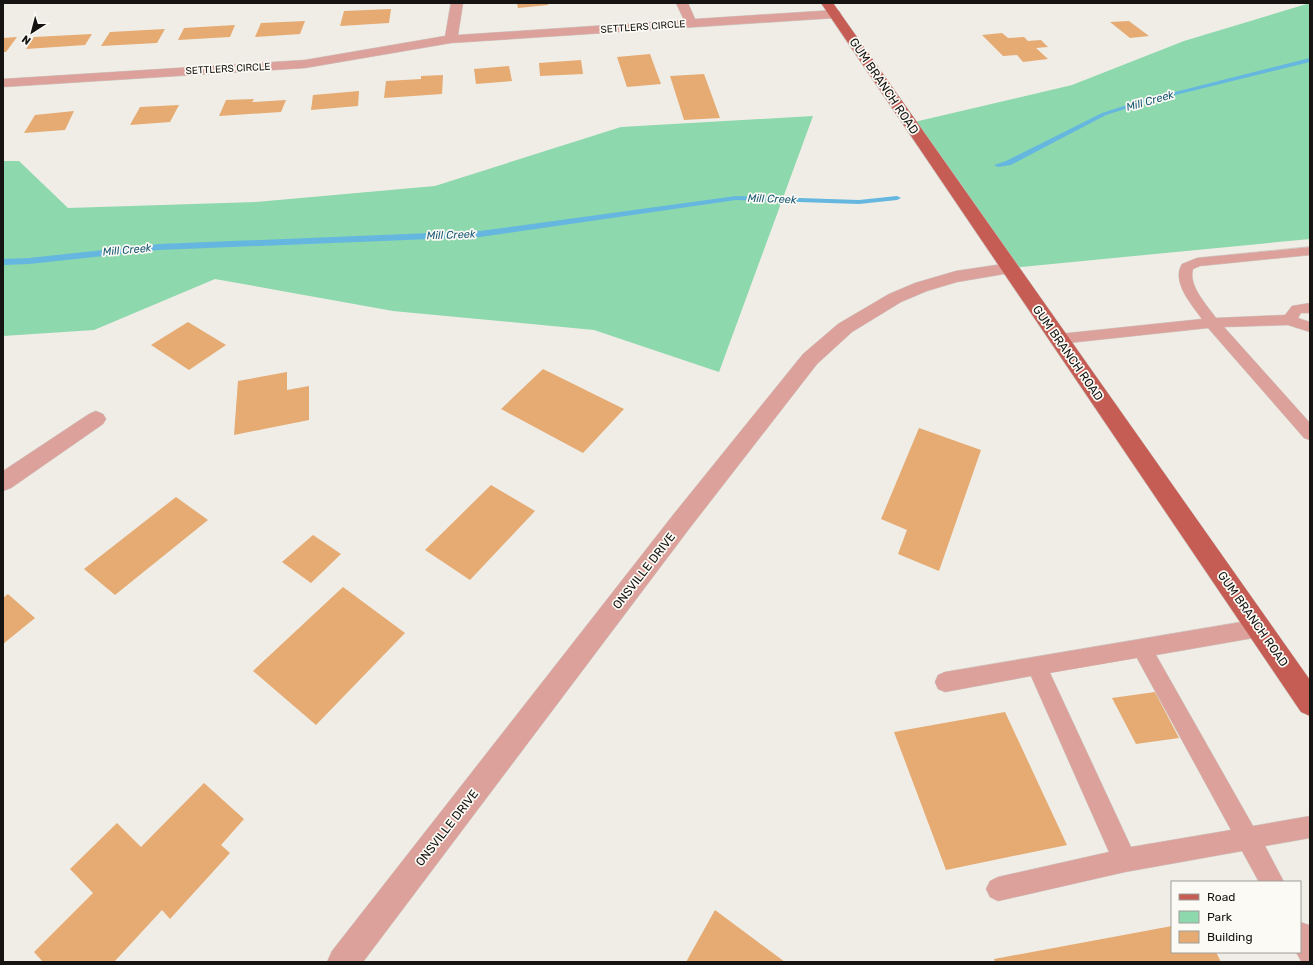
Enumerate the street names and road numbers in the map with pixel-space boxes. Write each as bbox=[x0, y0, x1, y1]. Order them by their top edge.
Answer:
street label: SETTLERS CIRCLE bbox=[600, 18, 686, 36]
street label: GUM BRANCH ROAD bbox=[847, 35, 921, 137]
street label: SETTLERS CIRCLE bbox=[185, 61, 271, 77]
street label: GUM BRANCH ROAD bbox=[1030, 303, 1106, 403]
street label: ONSVILLE DRIVE bbox=[610, 530, 678, 612]
street label: GUM BRANCH ROAD bbox=[1215, 569, 1291, 669]
street label: ONSVILLE DRIVE bbox=[413, 787, 481, 869]

